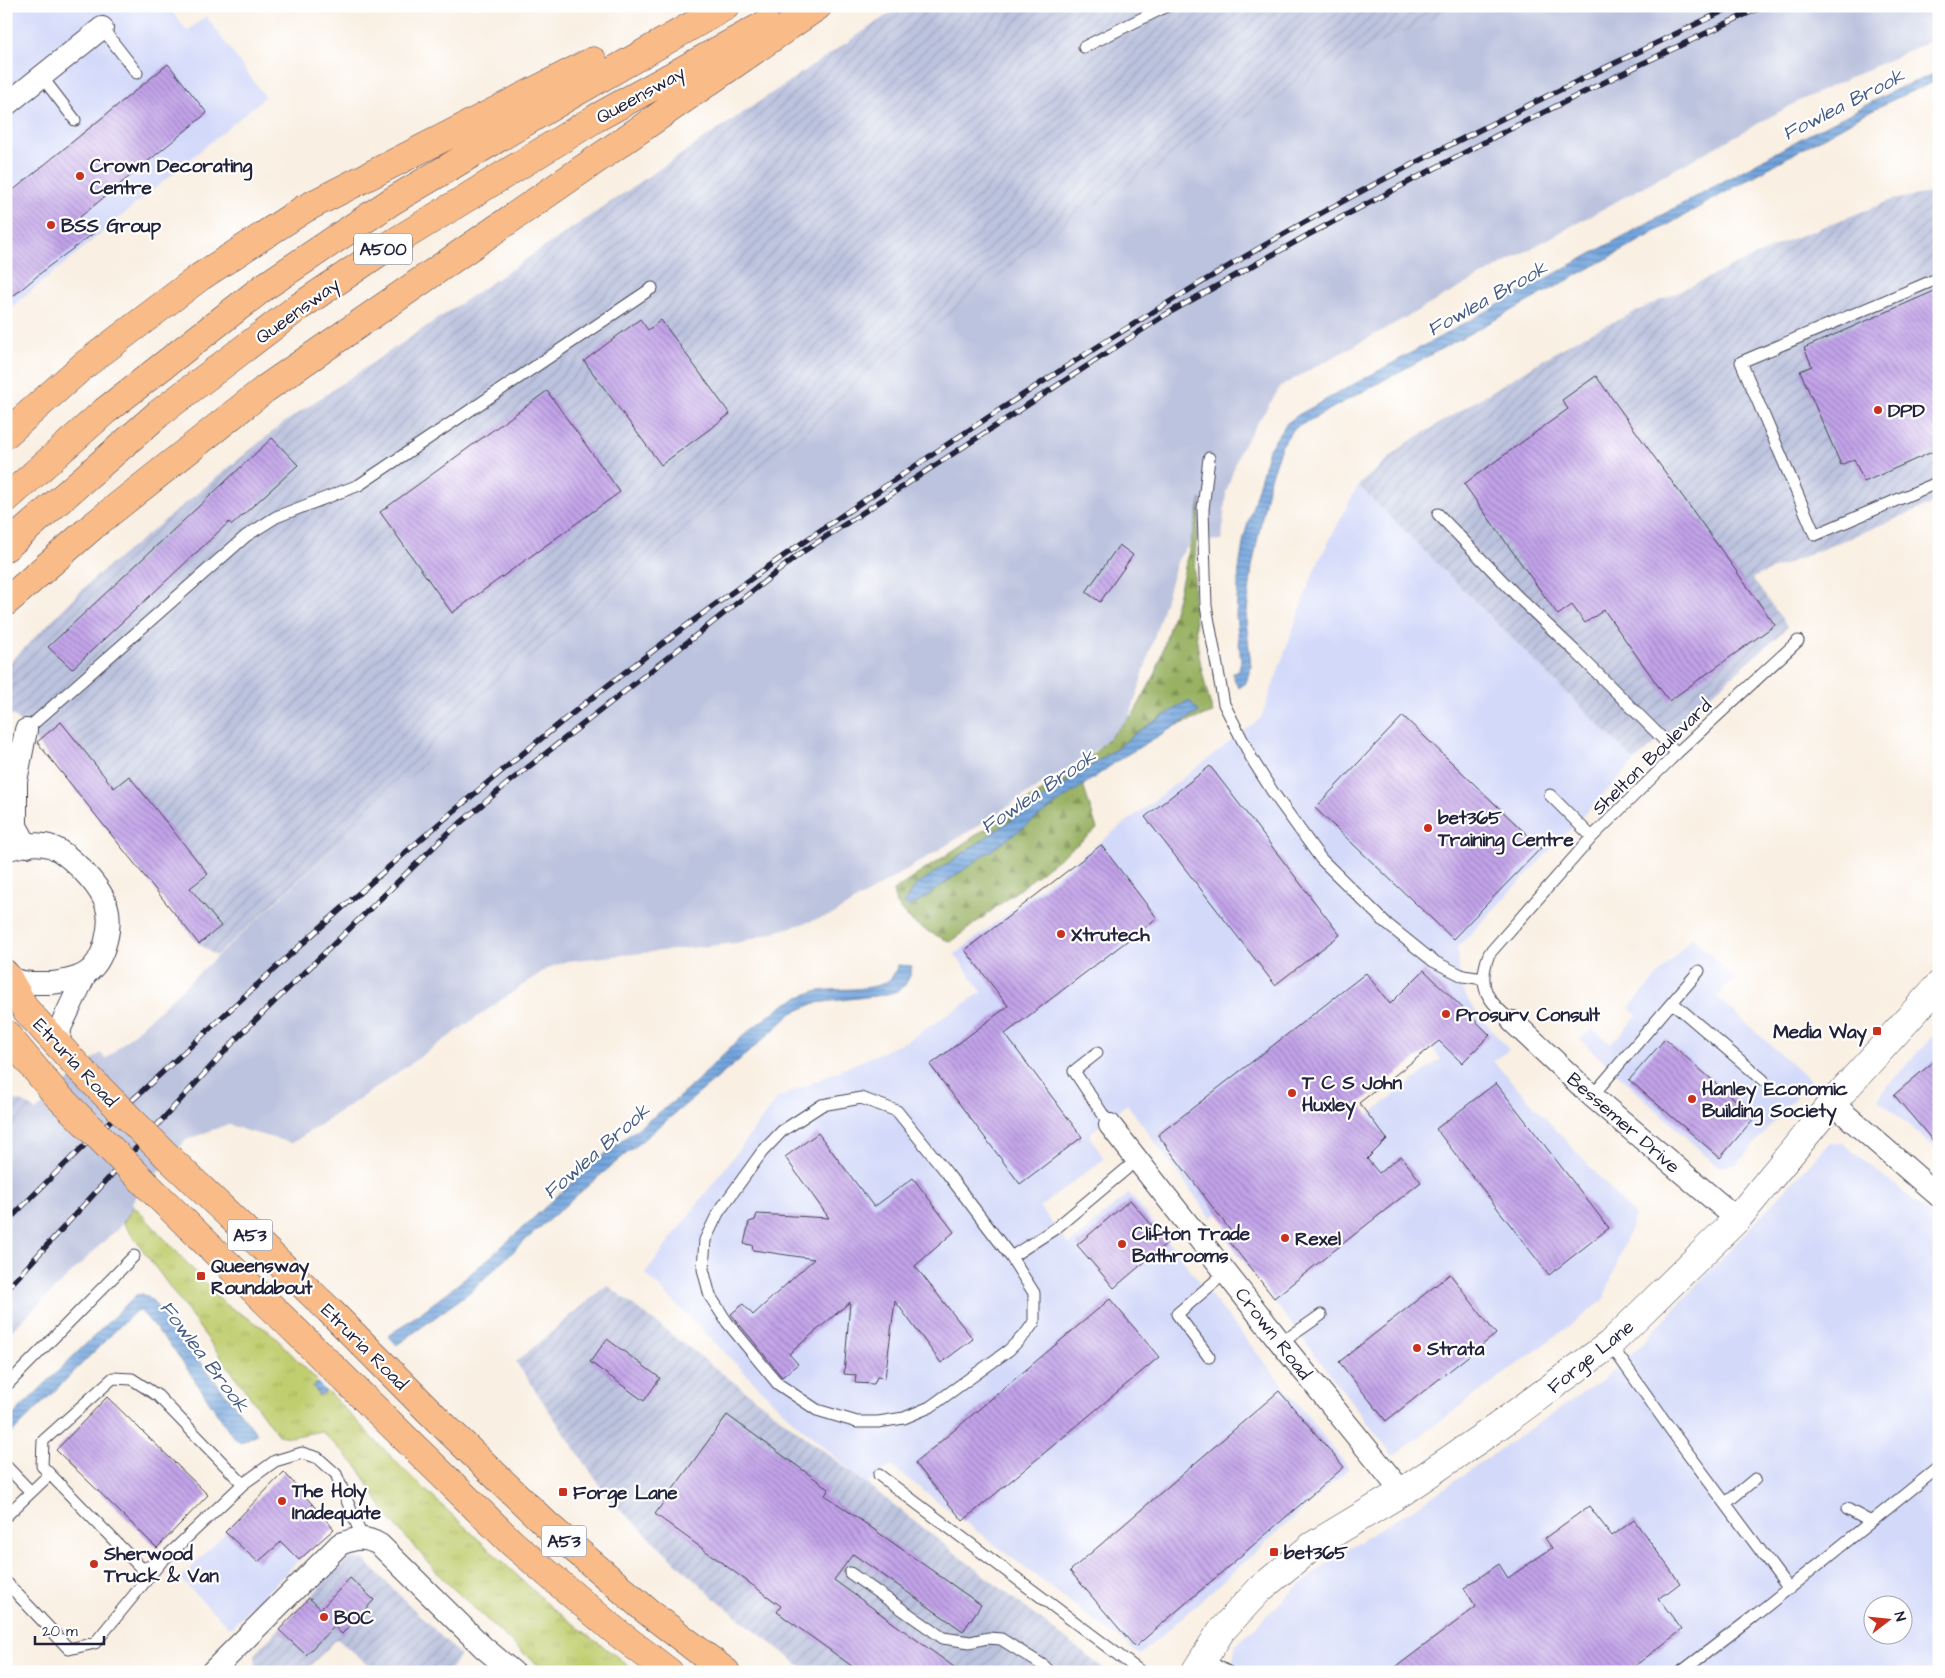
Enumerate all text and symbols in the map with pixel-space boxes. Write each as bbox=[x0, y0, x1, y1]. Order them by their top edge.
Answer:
street label: Queensway bbox=[591, 59, 691, 132]
water label: Fowlea Brook bbox=[1778, 62, 1910, 148]
place label: Crown Decorating Centre bbox=[90, 153, 253, 202]
marker: Crown Decorating Centre bbox=[74, 170, 86, 182]
place label: BSS Group bbox=[61, 213, 162, 240]
marker: BSS Group bbox=[45, 219, 57, 231]
road number: A500 bbox=[354, 233, 412, 264]
water label: Fowlea Brook bbox=[1422, 254, 1553, 343]
street label: Queensway bbox=[250, 271, 347, 352]
place label: DPD bbox=[1888, 398, 1925, 425]
marker: DPD bbox=[1872, 404, 1884, 416]
street label: Shelton Boulevard bbox=[1586, 693, 1718, 821]
water label: Fowlea Brook bbox=[975, 743, 1102, 841]
place label: bet365 Training Centre bbox=[1437, 805, 1575, 855]
marker: bet365 Training Centre bbox=[1422, 822, 1434, 834]
place label: Xtrutech bbox=[1071, 922, 1150, 949]
marker: Xtrutech bbox=[1055, 928, 1067, 940]
place label: Prosurv Consult bbox=[1456, 1002, 1600, 1029]
marker: Prosurv Consult bbox=[1440, 1008, 1452, 1020]
street label: Etruria Road bbox=[26, 1012, 124, 1114]
place label: Media Way bbox=[1773, 1019, 1868, 1047]
marker: Media Way bbox=[1871, 1025, 1883, 1037]
street label: Bessemer Drive bbox=[1561, 1066, 1686, 1180]
place label: T C S John Huxley bbox=[1301, 1070, 1402, 1120]
place label: Hanley Economic Building Society bbox=[1702, 1076, 1848, 1126]
marker: T C S John Huxley bbox=[1286, 1087, 1298, 1099]
marker: Hanley Economic Building Society bbox=[1686, 1093, 1698, 1105]
water label: Fowlea Brook bbox=[537, 1097, 657, 1206]
road number: A53 bbox=[228, 1220, 272, 1250]
place label: Clifton Trade Bathrooms bbox=[1132, 1221, 1251, 1270]
place label: Rexel bbox=[1295, 1226, 1341, 1253]
marker: Rexel bbox=[1279, 1232, 1291, 1244]
marker: Clifton Trade Bathrooms bbox=[1116, 1238, 1128, 1250]
place label: Queensway Roundabout bbox=[211, 1253, 313, 1302]
marker: Queensway Roundabout bbox=[195, 1270, 207, 1282]
street label: Crown Road bbox=[1228, 1282, 1318, 1386]
water label: Fowlea Brook bbox=[153, 1295, 256, 1419]
street label: Etruria Road bbox=[314, 1297, 414, 1397]
street label: Forge Lane bbox=[1542, 1314, 1641, 1401]
place label: Strata bbox=[1426, 1336, 1485, 1363]
marker: Strata bbox=[1411, 1342, 1423, 1354]
place label: The Holy Inadequate bbox=[291, 1478, 382, 1527]
place label: Forge Lane bbox=[573, 1480, 678, 1508]
marker: Forge Lane bbox=[557, 1486, 569, 1498]
marker: The Holy Inadequate bbox=[276, 1495, 288, 1507]
road number: A53 bbox=[542, 1525, 586, 1556]
place label: bet365 bbox=[1284, 1540, 1348, 1567]
place label: Sherwood Truck & Van bbox=[103, 1541, 219, 1590]
marker: bet365 bbox=[1268, 1546, 1280, 1558]
marker: Sherwood Truck & Van bbox=[88, 1558, 100, 1570]
north arrow bbox=[1862, 1596, 1912, 1646]
place label: BOC bbox=[334, 1605, 374, 1632]
text: N bbox=[1889, 1610, 1910, 1624]
marker: BOC bbox=[318, 1611, 330, 1623]
scale bar bbox=[35, 1613, 104, 1645]
text: 20 m bbox=[42, 1621, 78, 1642]

